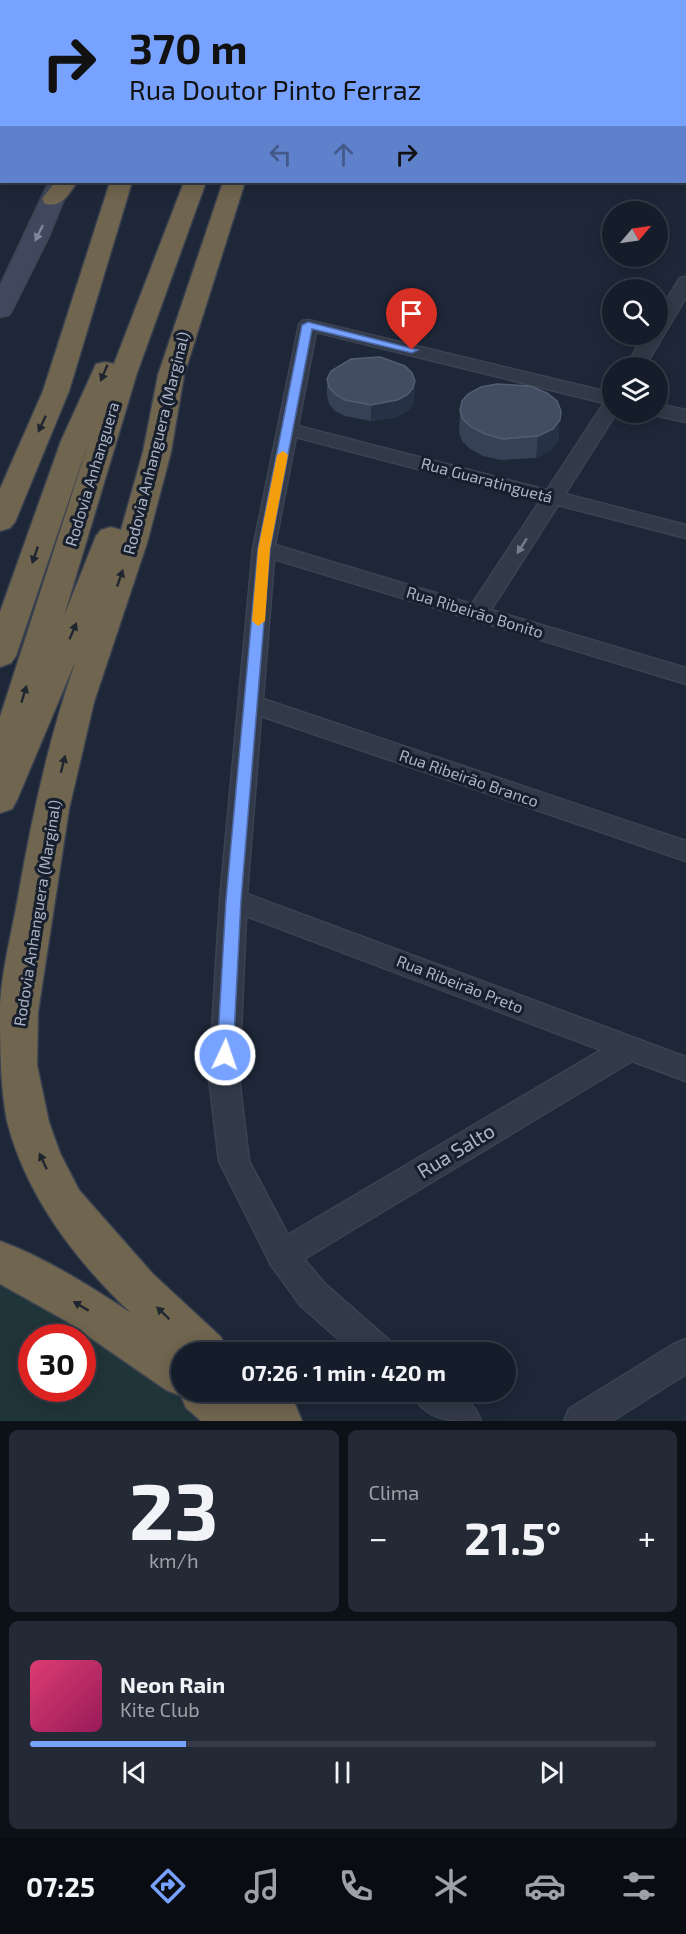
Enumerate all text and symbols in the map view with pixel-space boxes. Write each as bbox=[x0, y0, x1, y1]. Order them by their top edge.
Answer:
text: 370 m bbox=[129, 22, 248, 72]
icon: right bbox=[30, 24, 108, 102]
text: Rua Doutor Pinto Ferraz bbox=[129, 73, 421, 105]
icon: left bbox=[264, 138, 297, 171]
icon: ahead bbox=[327, 138, 360, 171]
icon: right bbox=[390, 138, 423, 171]
north arrow bbox=[602, 201, 668, 267]
map controls bbox=[602, 201, 668, 423]
one-way arrow bbox=[34, 224, 44, 242]
button: search bbox=[602, 279, 668, 345]
pin bbox=[386, 288, 437, 350]
icon: arrive bbox=[395, 297, 428, 330]
street label: Rodovia Anhanguera (Marginal) bbox=[119, 329, 192, 556]
button: layers bbox=[602, 357, 668, 423]
one-way arrow bbox=[99, 364, 109, 382]
street label: Rodovia Anhanguera bbox=[61, 399, 123, 548]
one-way arrow bbox=[38, 416, 47, 433]
street label: Rua Guaratinguetá bbox=[419, 453, 555, 506]
one-way arrow bbox=[516, 538, 528, 554]
one-way arrow bbox=[30, 546, 40, 564]
one-way arrow bbox=[115, 569, 125, 587]
street label: Rua Ribeirão Bonito bbox=[404, 582, 546, 641]
one-way arrow bbox=[68, 621, 78, 639]
one-way arrow bbox=[20, 685, 29, 703]
street label: Rua Ribeirão Branco bbox=[397, 745, 541, 810]
one-way arrow bbox=[59, 755, 69, 773]
street label: Rodovia Anhanguera (Marginal) bbox=[9, 798, 64, 1028]
street label: Rua Ribeirão Preto bbox=[394, 951, 526, 1016]
position arrow bbox=[193, 1023, 257, 1087]
street label: Rua Salto bbox=[412, 1118, 499, 1183]
one-way arrow bbox=[38, 1152, 47, 1169]
one-way arrow bbox=[72, 1301, 89, 1311]
one-way arrow bbox=[155, 1306, 170, 1320]
speed limit sign: 30 bbox=[18, 1324, 96, 1402]
text: 07:26 · 1 min · 420 m bbox=[241, 1359, 446, 1385]
text: 23 bbox=[129, 1462, 219, 1556]
text: Clima bbox=[369, 1480, 419, 1504]
text: 21.5° bbox=[464, 1510, 561, 1564]
text: − bbox=[369, 1517, 388, 1557]
text: + bbox=[638, 1517, 656, 1557]
text: km/h bbox=[149, 1548, 199, 1572]
text: Neon Rain bbox=[120, 1671, 225, 1697]
text: Kite Club bbox=[120, 1697, 200, 1721]
icon: previous bbox=[118, 1756, 151, 1789]
icon: pause bbox=[326, 1756, 359, 1789]
icon: next bbox=[535, 1756, 568, 1789]
icon: directions bbox=[147, 1865, 189, 1907]
icon: music bbox=[241, 1865, 283, 1907]
icon: phone bbox=[335, 1865, 377, 1907]
icon: climate bbox=[430, 1865, 472, 1907]
icon: car bbox=[524, 1865, 566, 1907]
icon: filters bbox=[618, 1865, 660, 1907]
text: 07:25 bbox=[26, 1870, 95, 1902]

